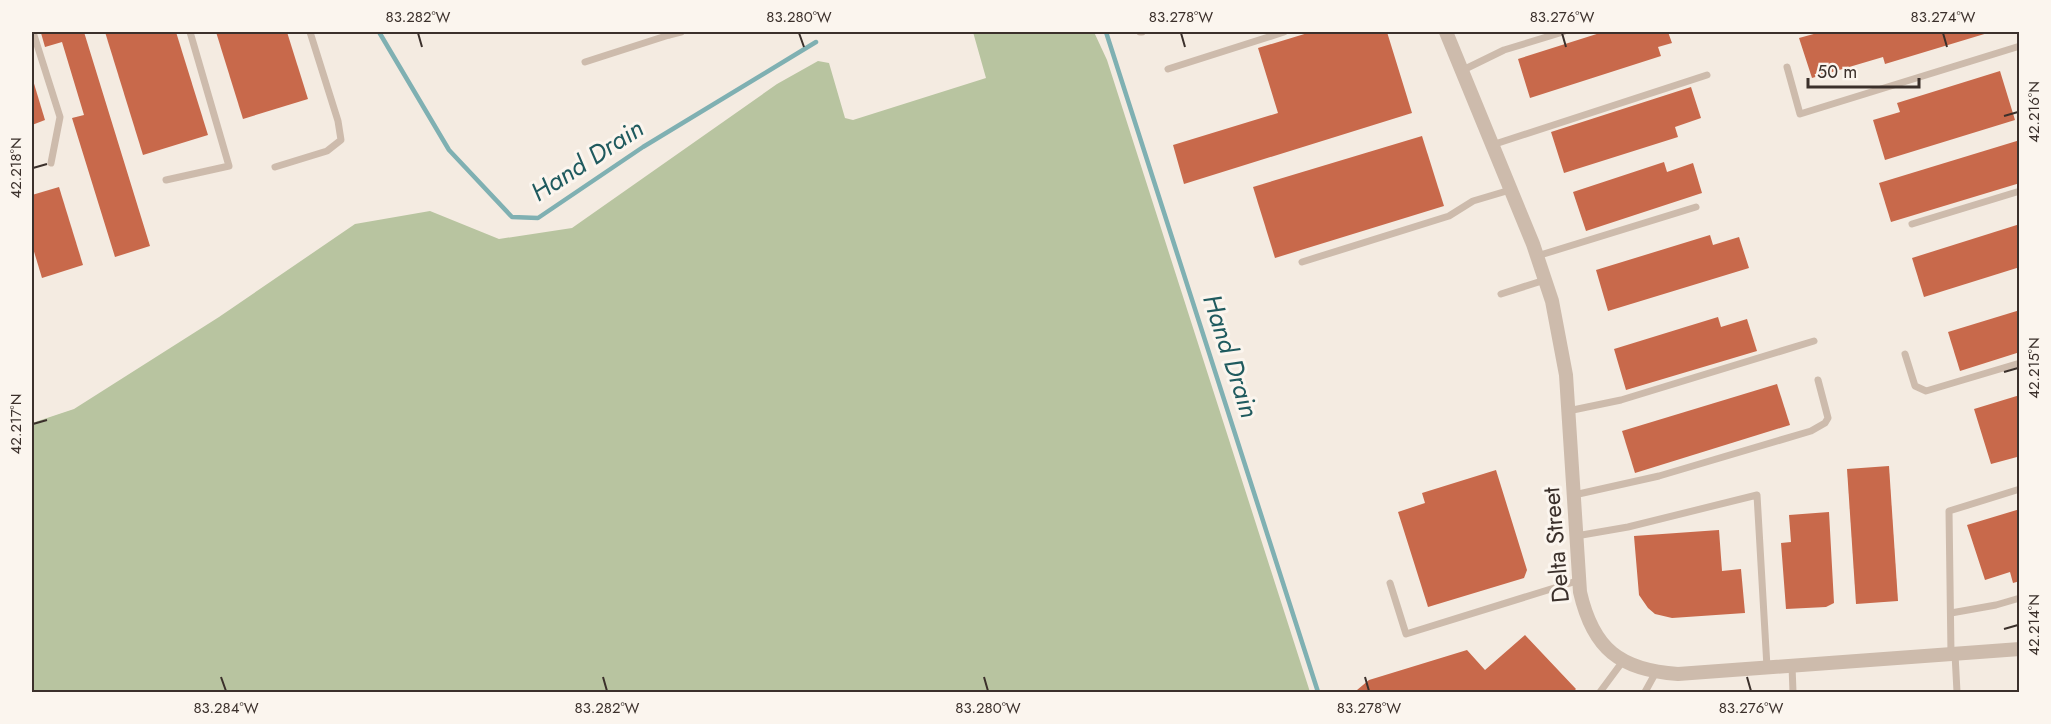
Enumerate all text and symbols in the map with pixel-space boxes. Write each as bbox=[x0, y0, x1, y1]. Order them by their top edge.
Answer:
text: 83.282°W bbox=[386, 6, 451, 28]
text: 83.280°W bbox=[766, 6, 832, 28]
text: 83.278°W bbox=[1149, 6, 1213, 28]
text: 83.276°W bbox=[1530, 6, 1595, 28]
text: 83.274°W bbox=[1911, 6, 1976, 28]
scale bar bbox=[1808, 51, 1919, 89]
text: 50 m bbox=[1817, 59, 1857, 85]
text: 42.216°N bbox=[2023, 81, 2045, 143]
water label: Hand Drain bbox=[523, 109, 651, 211]
text: 42.218°N bbox=[5, 137, 27, 199]
water label: Hand Drain bbox=[1193, 289, 1269, 423]
text: 42.215°N bbox=[2023, 337, 2045, 399]
text: 42.217°N bbox=[5, 394, 27, 454]
street label: Delta Street bbox=[1533, 486, 1578, 604]
text: 42.214°N bbox=[2023, 594, 2045, 656]
text: 83.284°W bbox=[193, 697, 259, 719]
text: 83.282°W bbox=[575, 697, 640, 719]
text: 83.280°W bbox=[955, 697, 1021, 719]
text: 83.278°W bbox=[1337, 697, 1401, 719]
text: 83.276°W bbox=[1719, 697, 1784, 719]

